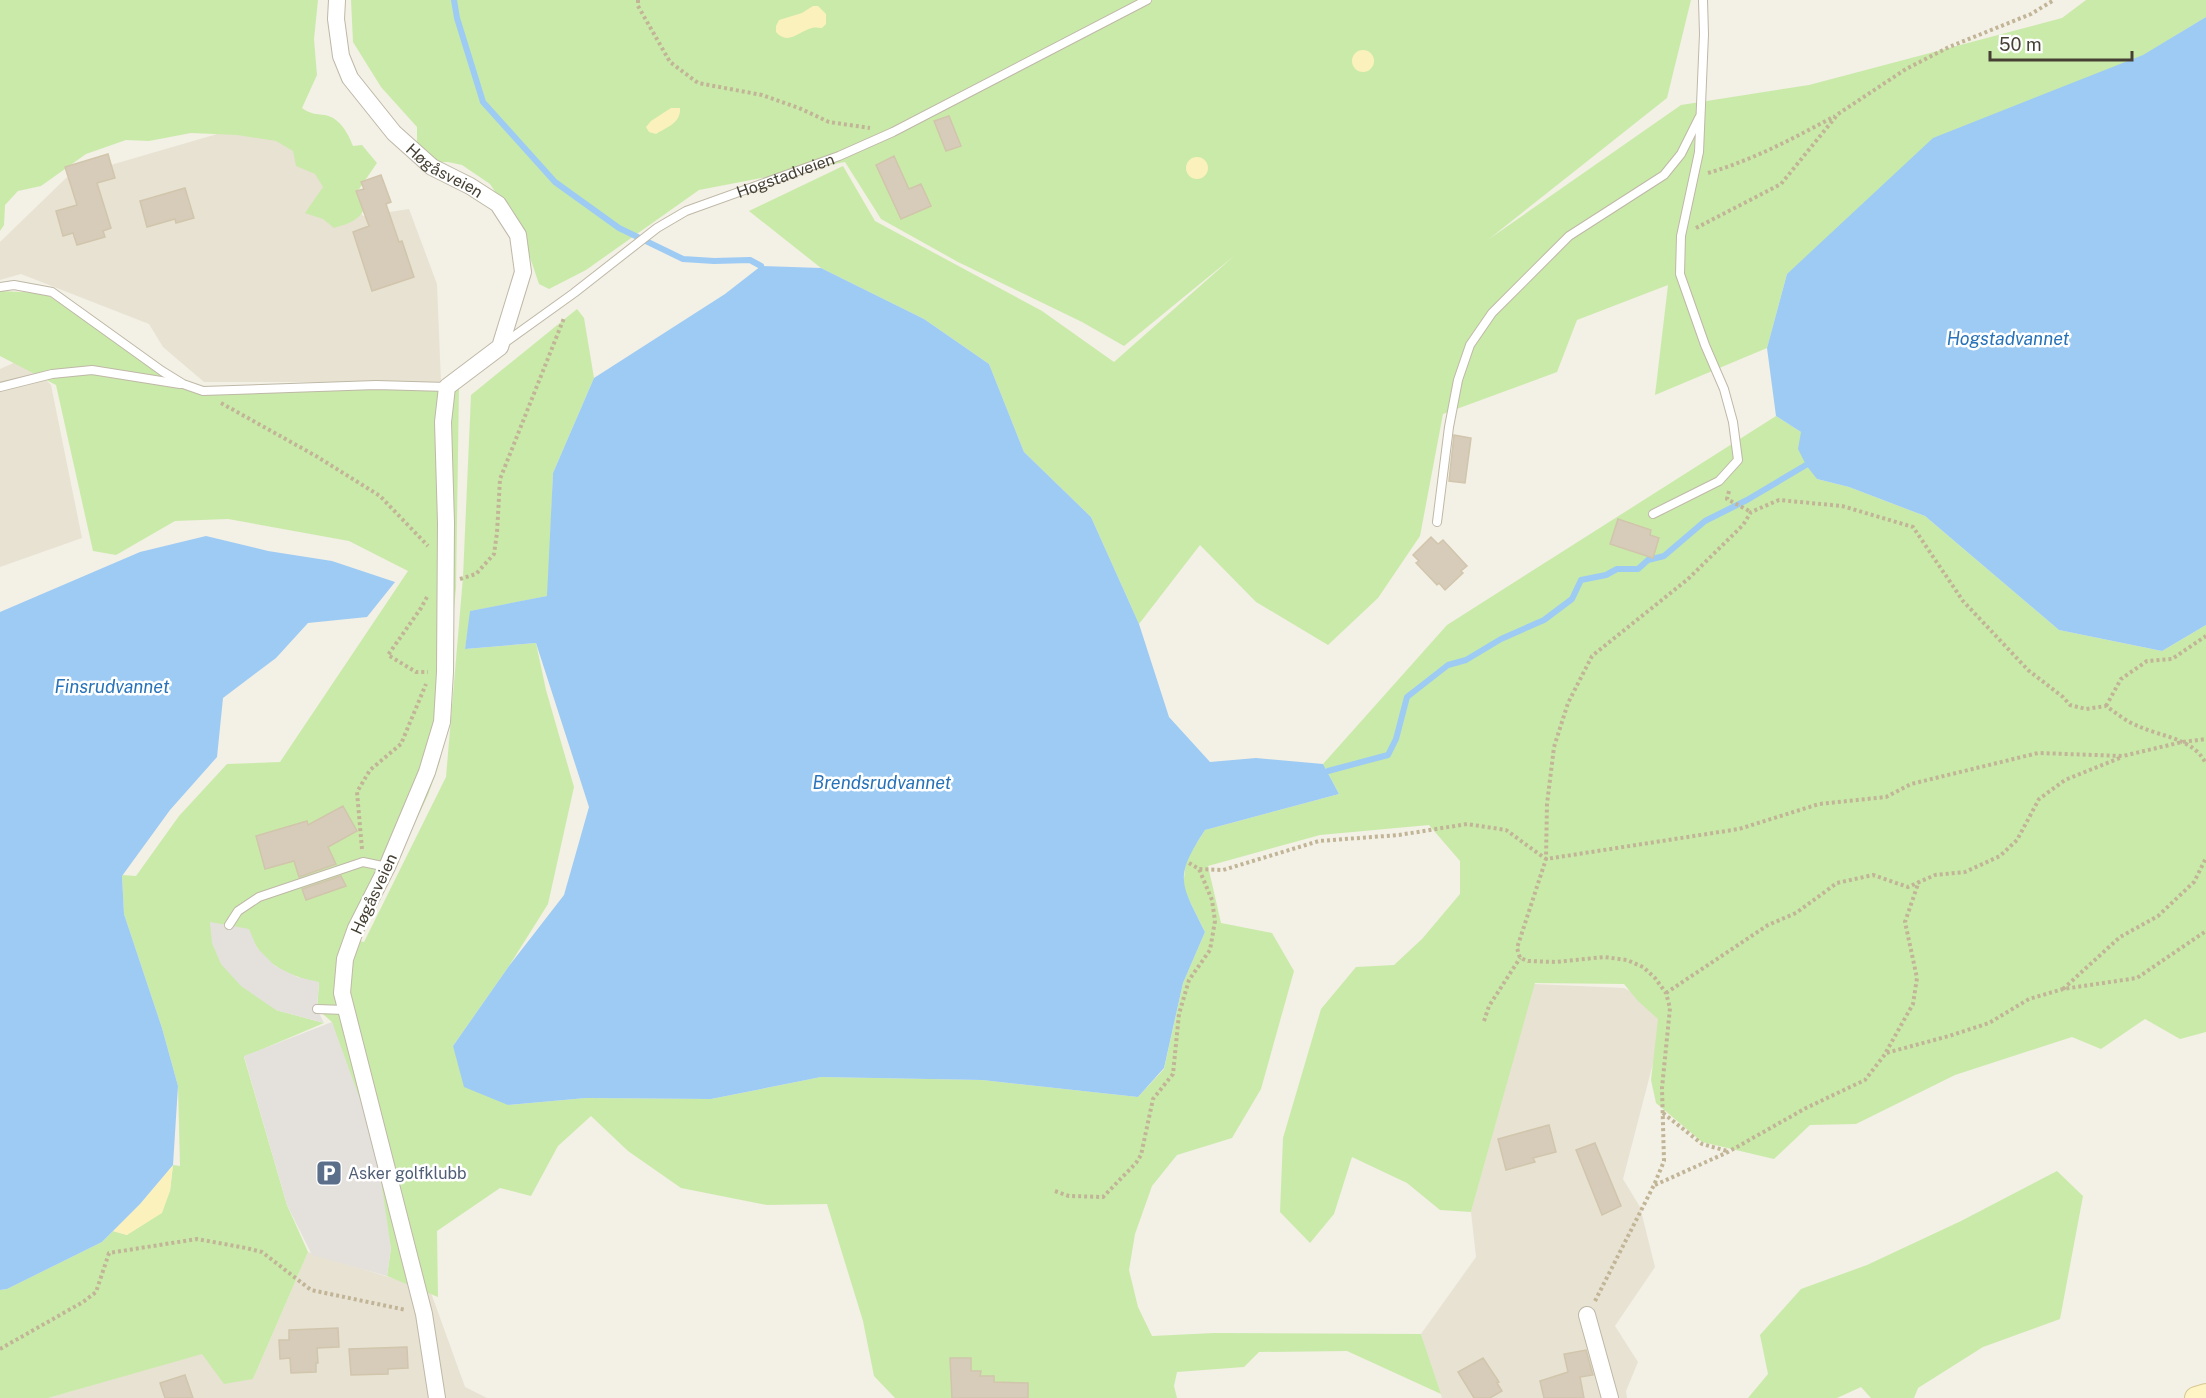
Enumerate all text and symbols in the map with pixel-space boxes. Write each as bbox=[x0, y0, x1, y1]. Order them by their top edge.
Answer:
scale bar bbox=[1990, 24, 2132, 62]
text: 50 m bbox=[1999, 34, 2042, 55]
street label: Høgåsveien bbox=[402, 139, 487, 201]
street label: Hogstadveien bbox=[734, 149, 837, 202]
water label: Hogstadvannet bbox=[1947, 328, 2070, 349]
water label: Finsrudvannet bbox=[54, 676, 170, 697]
water label: Brendsrudvannet bbox=[813, 772, 952, 793]
street label: Høgåsveien bbox=[347, 850, 401, 938]
parking icon: Asker golfklubb bbox=[314, 1158, 344, 1188]
place label: Asker golfklubb bbox=[348, 1164, 467, 1183]

